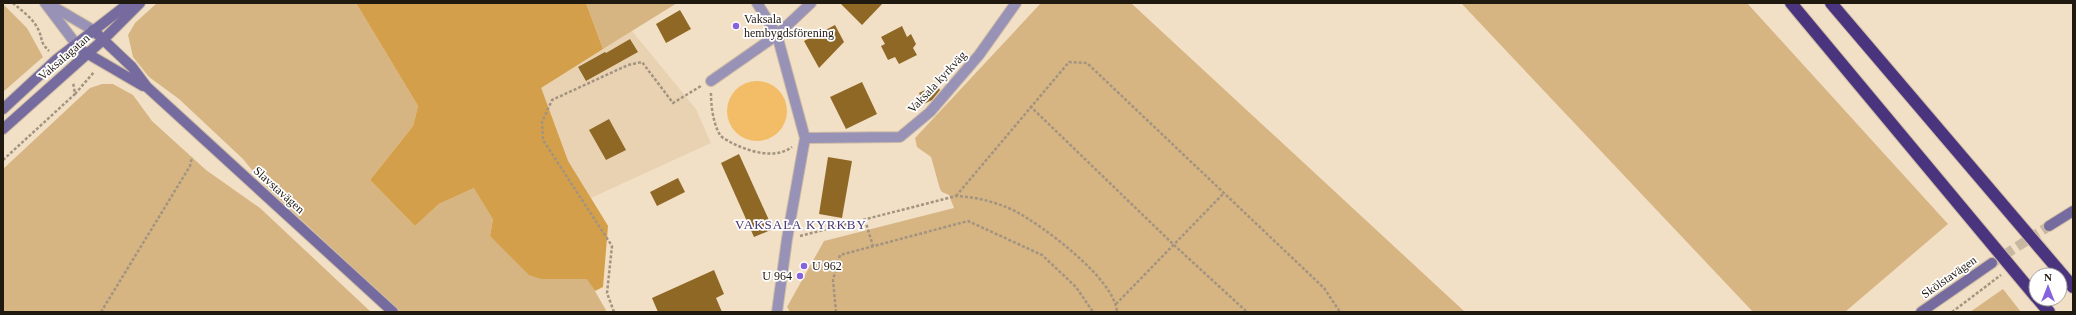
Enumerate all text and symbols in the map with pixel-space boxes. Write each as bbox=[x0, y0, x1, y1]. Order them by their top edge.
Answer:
place label: Vaksala hembygdsförening bbox=[744, 12, 834, 40]
marker: Vaksala hembygdsförening bbox=[731, 21, 741, 31]
street label: Vaksalagatan bbox=[36, 31, 92, 83]
street label: Vaksala kyrkväg bbox=[905, 48, 969, 116]
street label: Slavstavägen bbox=[251, 164, 307, 216]
district label: VAKSALA KYRKBY bbox=[735, 217, 867, 232]
street label: Skölstavägen bbox=[1919, 253, 1979, 301]
place label: U 962 bbox=[812, 259, 842, 273]
marker: U 962 bbox=[799, 261, 809, 271]
north arrow bbox=[2028, 267, 2068, 307]
place label: U 964 bbox=[762, 269, 792, 283]
marker: U 964 bbox=[795, 271, 805, 281]
text: N bbox=[2044, 271, 2052, 283]

